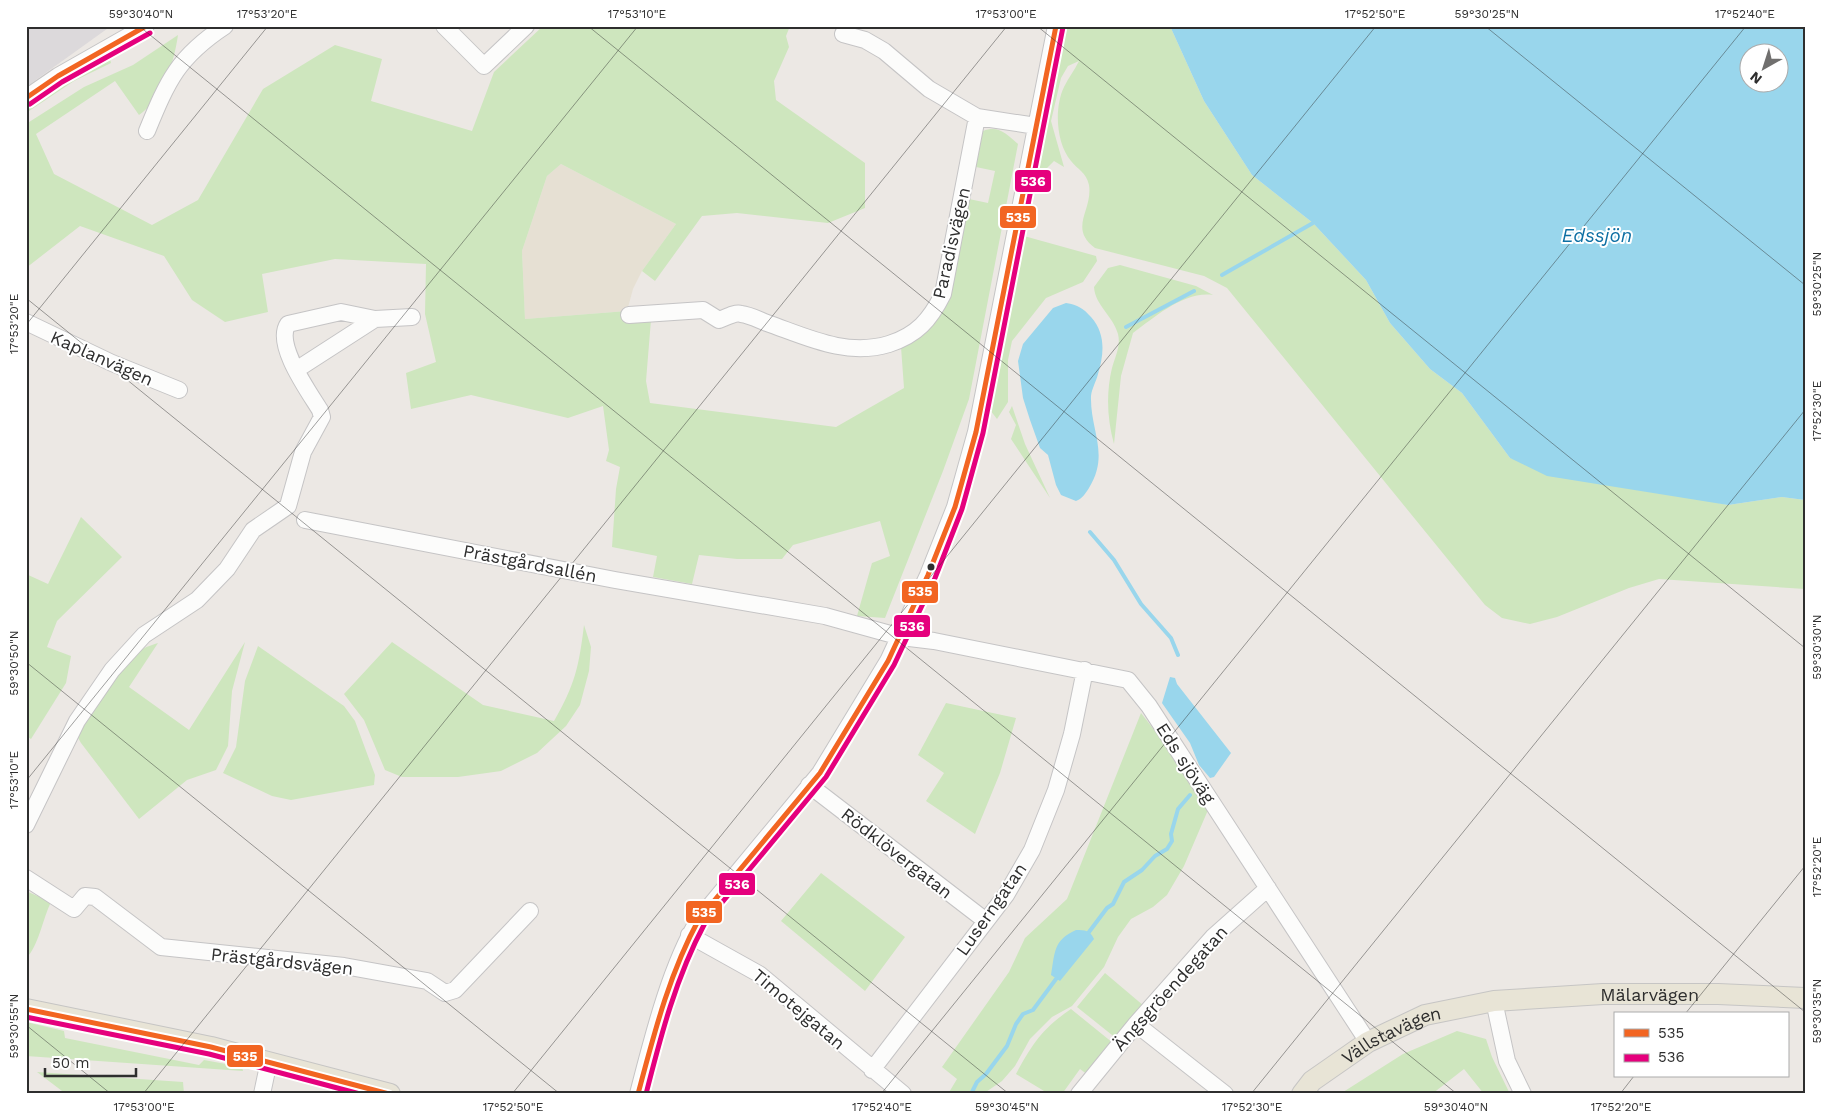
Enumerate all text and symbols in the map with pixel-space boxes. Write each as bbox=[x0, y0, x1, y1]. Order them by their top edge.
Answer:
text: 59°30'40"N bbox=[109, 7, 173, 21]
text: 17°53'20"E bbox=[237, 7, 298, 21]
text: 17°53'10"E bbox=[608, 7, 667, 21]
text: 17°53'00"E bbox=[975, 7, 1037, 21]
text: 17°52'50"E bbox=[1345, 7, 1406, 21]
text: 59°30'25"N bbox=[1455, 7, 1519, 21]
text: 17°52'40"E bbox=[1715, 7, 1775, 21]
north arrow bbox=[1738, 42, 1788, 92]
text: N bbox=[1747, 69, 1765, 88]
line badge: 536 bbox=[1014, 169, 1052, 193]
text: 536 bbox=[1020, 173, 1046, 189]
street label: Paradisvägen bbox=[928, 185, 974, 301]
line badge: 535 bbox=[999, 205, 1037, 229]
text: 535 bbox=[1006, 209, 1030, 225]
water label: Edssjön bbox=[1562, 224, 1632, 247]
text: 59°30'25"N bbox=[1810, 252, 1824, 316]
text: 17°53'20"E bbox=[7, 293, 21, 354]
street label: Kaplanvägen bbox=[47, 326, 157, 390]
text: 17°52'30"E bbox=[1810, 380, 1824, 441]
street label: Prästgårdsallén bbox=[461, 540, 599, 586]
unlabelled marker bbox=[926, 562, 936, 572]
line badge: 535 bbox=[901, 580, 939, 604]
text: 535 bbox=[908, 583, 932, 599]
line badge: 536 bbox=[893, 614, 931, 638]
text: 59°30'30"N bbox=[1810, 614, 1824, 680]
text: 536 bbox=[899, 618, 925, 634]
text: 59°30'50"N bbox=[7, 630, 21, 696]
street label: Eds sjöväg bbox=[1152, 719, 1220, 808]
text: 17°53'10"E bbox=[7, 750, 21, 809]
street label: Rödklövergatan bbox=[837, 803, 957, 903]
text: 17°52'20"E bbox=[1810, 836, 1824, 897]
street label: Luserngatan bbox=[951, 859, 1031, 959]
line badge: 536 bbox=[718, 872, 756, 896]
text: 536 bbox=[724, 876, 750, 892]
line badge: 535 bbox=[685, 900, 723, 924]
text: 535 bbox=[692, 904, 716, 920]
street label: Ängsgröendegatan bbox=[1108, 921, 1232, 1055]
street label: Prästgårdsvägen bbox=[210, 943, 354, 979]
street label: Timotejgatan bbox=[749, 964, 849, 1054]
text: 59°30'35"N bbox=[1810, 979, 1824, 1043]
street label: Mälarvägen bbox=[1600, 984, 1699, 1005]
text: 59°30'55"N bbox=[7, 994, 21, 1058]
street label: Vällstavägen bbox=[1337, 1002, 1443, 1068]
legend bbox=[1614, 1012, 1788, 1078]
text: 535 bbox=[1658, 1024, 1684, 1042]
line badge: 535 bbox=[226, 1044, 264, 1068]
scale bar bbox=[45, 1045, 136, 1077]
text: 535 bbox=[233, 1048, 257, 1064]
text: 536 bbox=[1658, 1048, 1685, 1066]
text: 50 m bbox=[52, 1054, 89, 1072]
text: 17°53'00"E bbox=[113, 1100, 175, 1114]
text: 17°52'50"E bbox=[483, 1100, 544, 1114]
text: 17°52'40"E bbox=[852, 1100, 912, 1114]
text: 59°30'45"N bbox=[975, 1100, 1039, 1114]
text: 17°52'30"E bbox=[1222, 1100, 1283, 1114]
text: 59°30'40"N bbox=[1424, 1100, 1488, 1114]
text: 17°52'20"E bbox=[1591, 1100, 1652, 1114]

